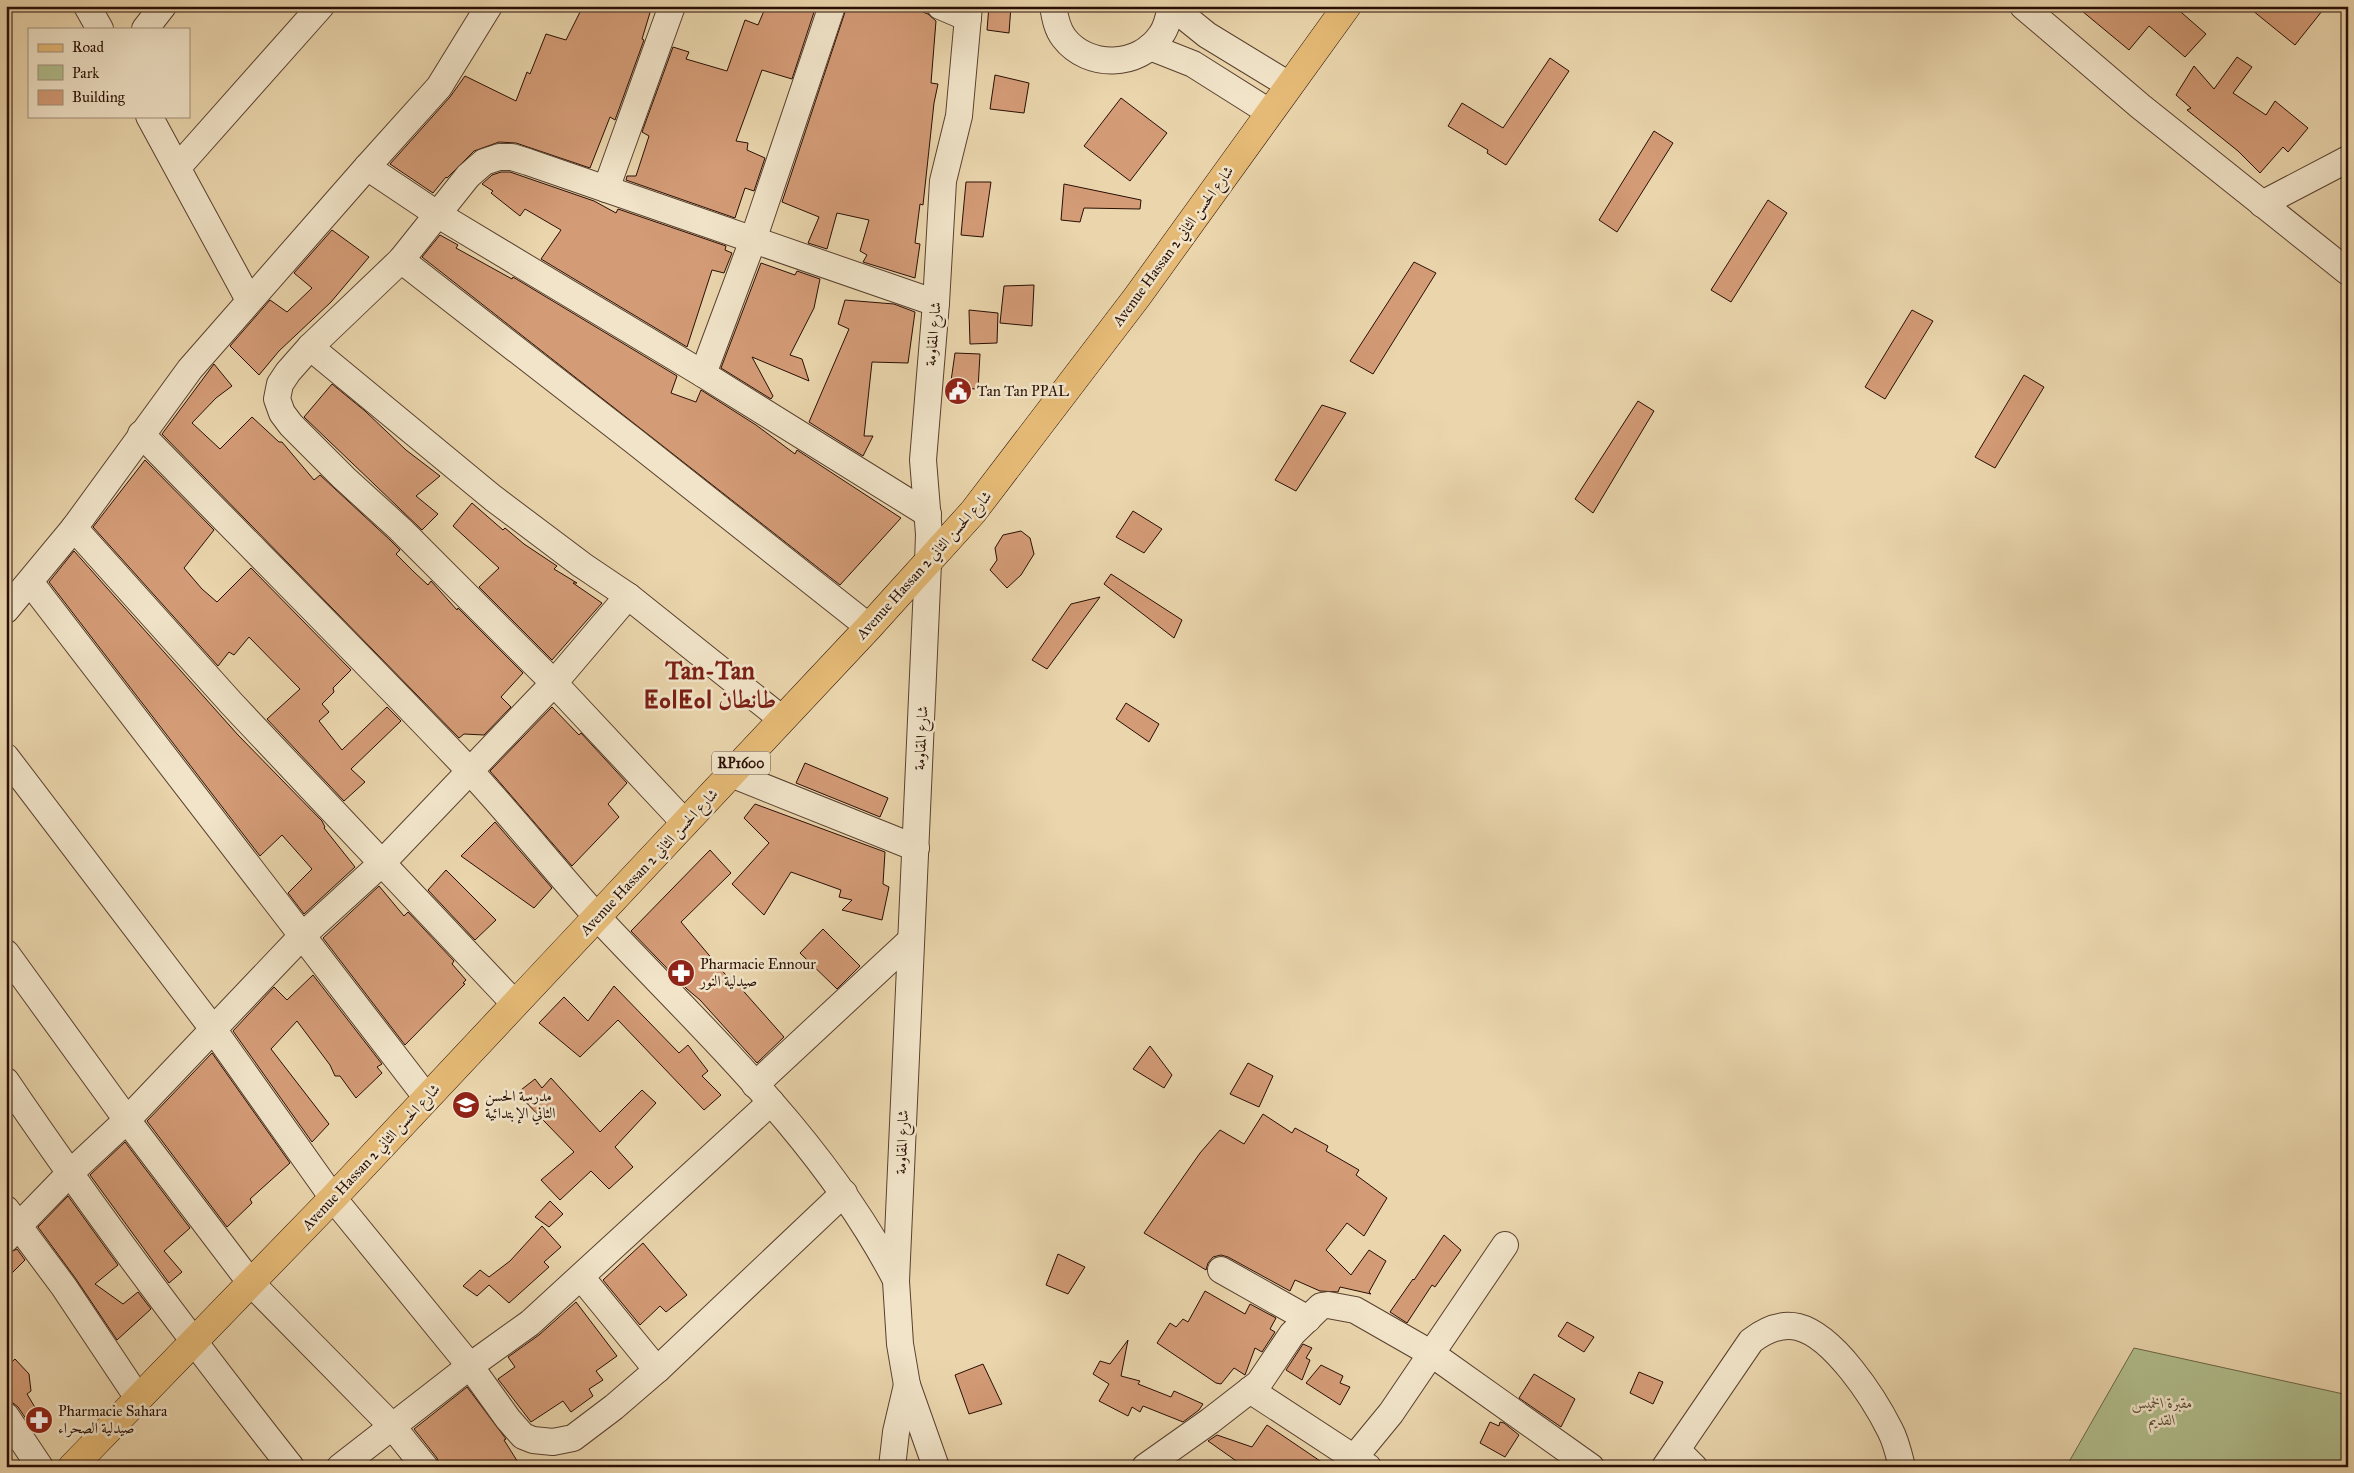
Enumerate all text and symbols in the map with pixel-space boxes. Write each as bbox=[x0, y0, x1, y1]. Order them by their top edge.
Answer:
legend bbox=[28, 28, 190, 118]
text: Road bbox=[72, 38, 104, 56]
text: Park bbox=[72, 64, 99, 82]
text: Building bbox=[72, 88, 126, 106]
street label: Avenue Hassan 2 شارع الحسن الثاني bbox=[1108, 162, 1240, 333]
street label: شارع المقاومة bbox=[921, 301, 949, 367]
public building icon: Tan Tan PPAL bbox=[943, 376, 973, 406]
place label: Tan Tan PPAL bbox=[977, 382, 1069, 400]
street label: Avenue Hassan 2 شارع الحسن الثاني bbox=[852, 487, 998, 646]
district label: Tan-Tan ⵟⴰⵏⵟⴰⵏ طانطان bbox=[643, 655, 777, 715]
street label: شارع المقاومة bbox=[910, 705, 936, 771]
road number: RP1600 bbox=[712, 751, 770, 774]
street label: Avenue Hassan 2 شارع الحسن الثاني bbox=[576, 785, 725, 942]
place label: Pharmacie Ennour صيدلية النور bbox=[698, 955, 816, 990]
pharmacy icon: Pharmacie Ennour صيدلية النور bbox=[666, 958, 696, 988]
street label: Avenue Hassan 2 شارع الحسن الثاني bbox=[298, 1080, 447, 1237]
place label: مدرسة الحسن الثاني الإبتدائية bbox=[485, 1087, 556, 1125]
school or university icon: مدرسة الحسن الثاني الإبتدائية bbox=[451, 1090, 481, 1120]
street label: شارع المقاومة bbox=[892, 1109, 916, 1175]
park label: مقبرة الخميس القديم bbox=[2131, 1394, 2193, 1433]
place label: Pharmacie Sahara صيدلية الصحراء bbox=[58, 1402, 168, 1438]
pharmacy icon: Pharmacie Sahara صيدلية الصحراء bbox=[24, 1405, 54, 1435]

